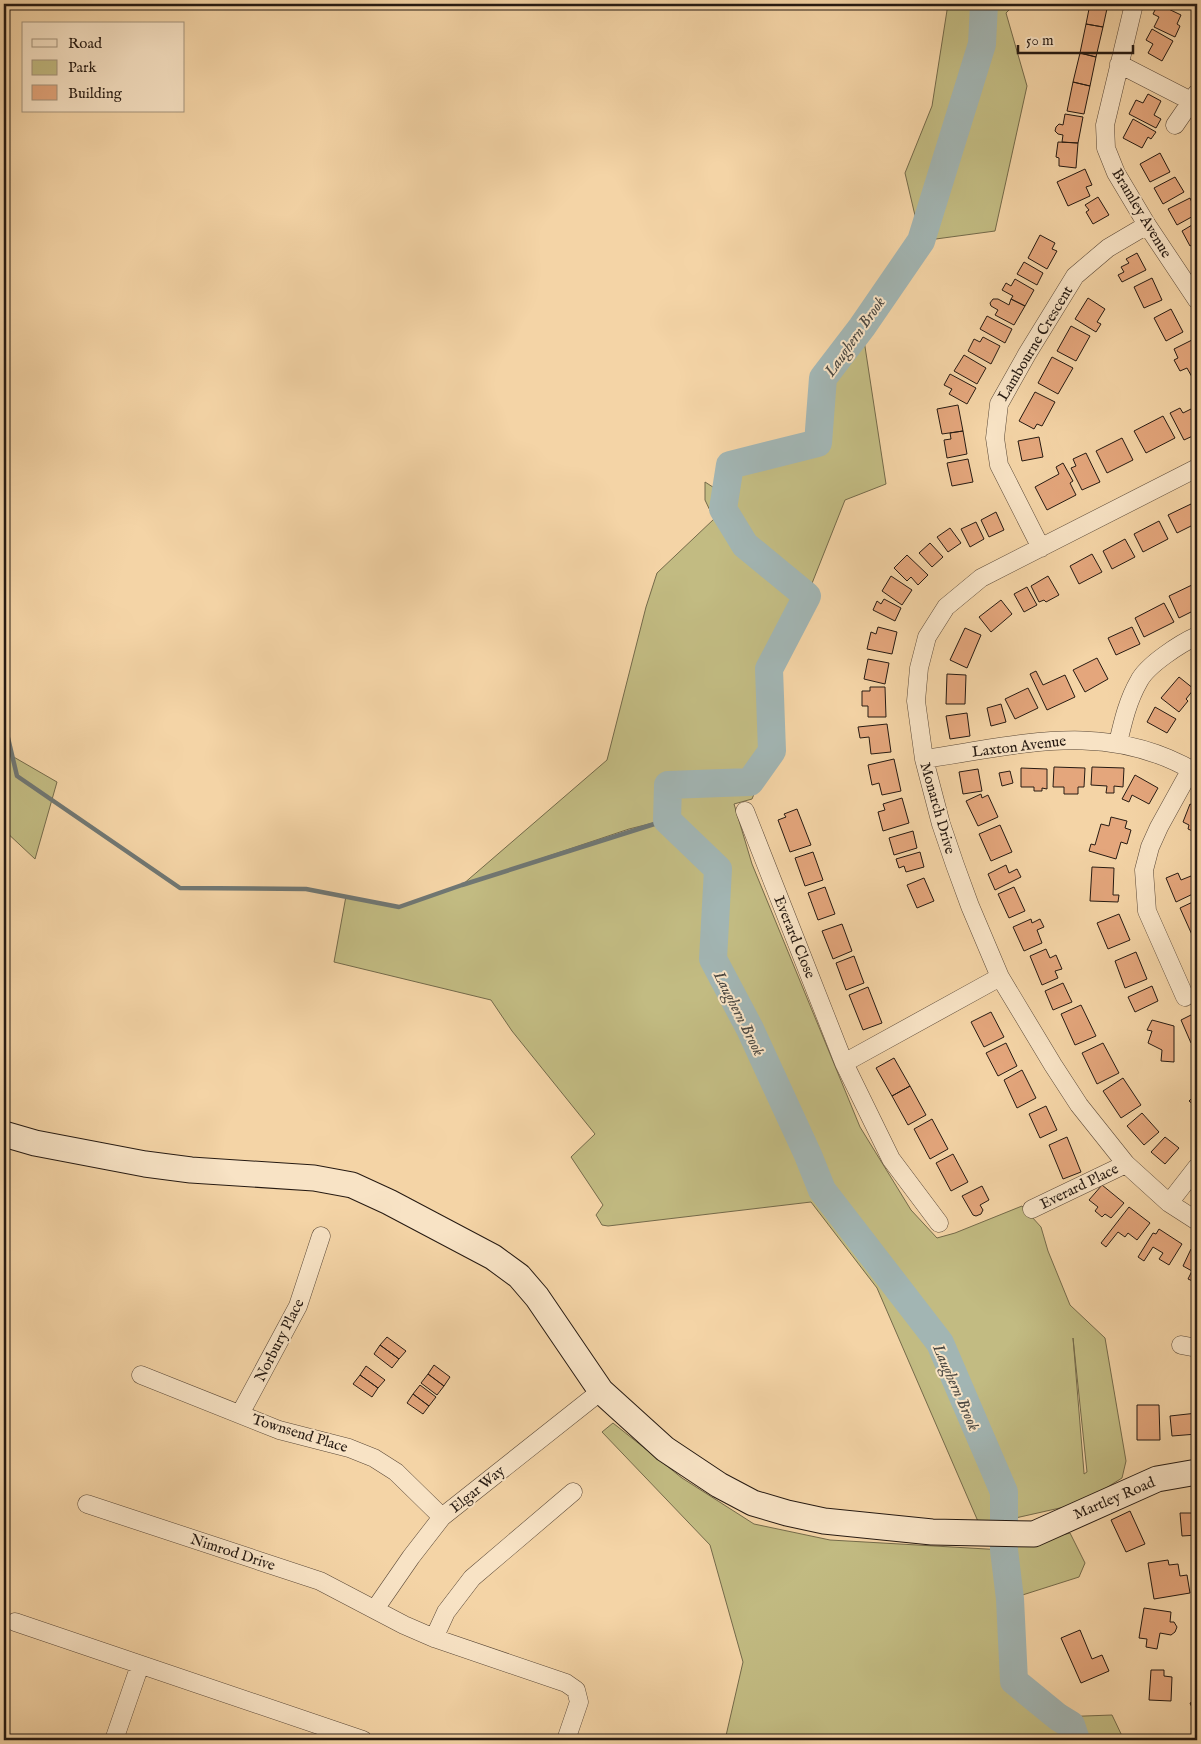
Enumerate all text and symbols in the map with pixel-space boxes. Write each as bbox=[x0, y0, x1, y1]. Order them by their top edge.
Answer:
legend bbox=[22, 22, 185, 112]
scale bar bbox=[1018, 22, 1134, 54]
text: 50 m bbox=[1026, 31, 1054, 50]
text: Road bbox=[68, 34, 103, 53]
text: Park bbox=[68, 58, 98, 77]
text: Building bbox=[68, 84, 123, 103]
street label: Bramley Avenue bbox=[1107, 165, 1176, 261]
street label: Lambourne Crescent bbox=[994, 282, 1077, 404]
water label: Laughern Brook bbox=[820, 293, 891, 382]
street label: Laxton Avenue bbox=[971, 731, 1067, 762]
street label: Monarch Drive bbox=[915, 760, 960, 856]
street label: Everard Close bbox=[769, 893, 820, 981]
water label: Laughern Brook bbox=[708, 967, 768, 1060]
street label: Everard Place bbox=[1037, 1159, 1122, 1214]
street label: Norbury Place bbox=[250, 1295, 309, 1385]
water label: Laughern Brook bbox=[927, 1340, 983, 1435]
street label: Townsend Place bbox=[250, 1410, 350, 1457]
street label: Elgar Way bbox=[446, 1461, 509, 1517]
street label: Martley Road bbox=[1071, 1472, 1159, 1524]
street label: Nimrod Drive bbox=[188, 1530, 278, 1575]

